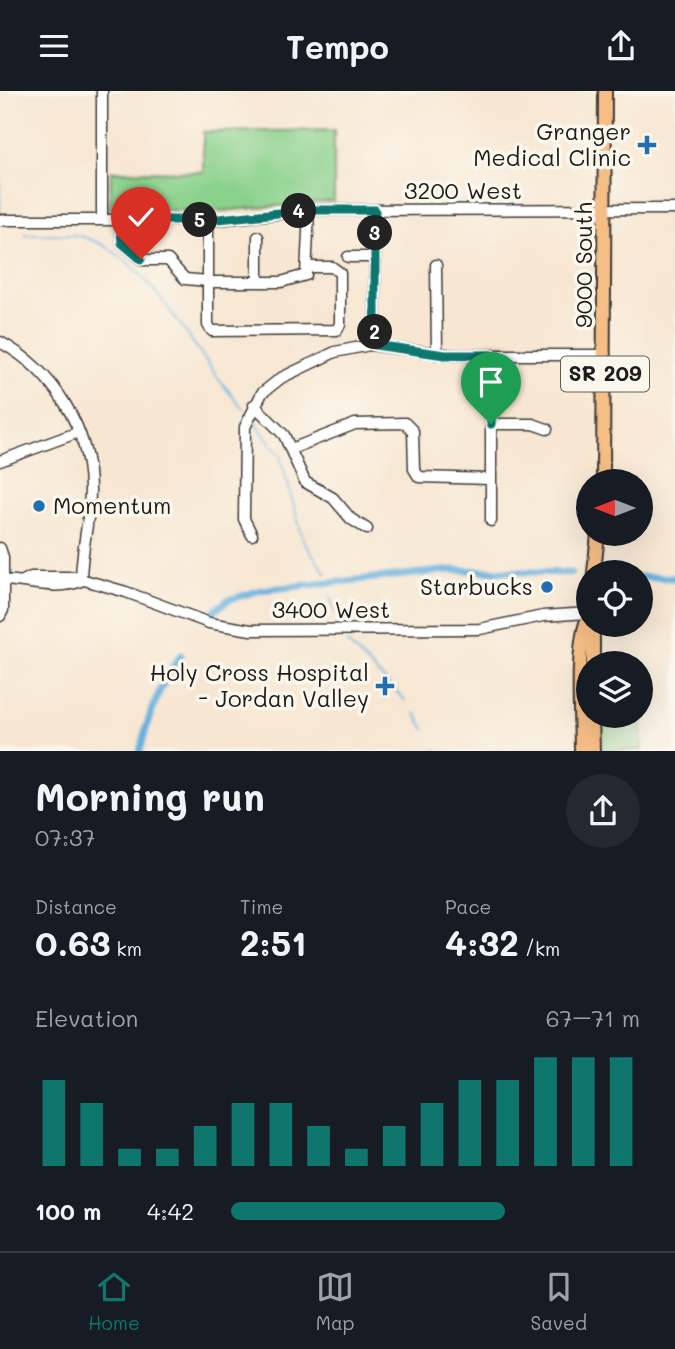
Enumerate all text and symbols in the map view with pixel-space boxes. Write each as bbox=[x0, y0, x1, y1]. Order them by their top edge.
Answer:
text: Tempo bbox=[286, 25, 389, 67]
icon: menu bbox=[35, 27, 73, 65]
icon: share bbox=[602, 27, 640, 65]
place label: Granger Medical Clinic bbox=[473, 116, 631, 172]
marker: Granger Medical Clinic bbox=[637, 135, 657, 155]
street label: 3200 West bbox=[404, 175, 522, 205]
pin bbox=[111, 187, 171, 259]
pin: 4 bbox=[282, 193, 316, 229]
icon: check bbox=[122, 198, 160, 236]
text: 4 bbox=[292, 198, 305, 223]
pin: 5 bbox=[182, 202, 218, 237]
street label: 9000 South bbox=[568, 202, 598, 328]
text: 5 bbox=[194, 207, 205, 232]
pin: 3 bbox=[358, 215, 392, 251]
text: 3 bbox=[369, 220, 380, 245]
pin: 2 bbox=[358, 315, 392, 349]
text: 2 bbox=[369, 319, 380, 344]
pin bbox=[461, 352, 521, 424]
road number: SR 209 bbox=[561, 357, 649, 391]
icon: arrive bbox=[472, 363, 510, 401]
north arrow bbox=[576, 469, 653, 546]
map controls bbox=[576, 469, 653, 728]
place label: Momentum bbox=[53, 490, 171, 520]
marker: Momentum bbox=[31, 498, 47, 514]
button: locate bbox=[576, 560, 653, 637]
place label: Starbucks bbox=[420, 571, 533, 601]
marker: Starbucks bbox=[539, 579, 555, 595]
street label: 3400 West bbox=[272, 594, 390, 624]
button: layers bbox=[576, 651, 653, 728]
place label: Holy Cross Hospital - Jordan Valley bbox=[150, 657, 369, 713]
marker: Holy Cross Hospital - Jordan Valley bbox=[375, 676, 395, 696]
text: Morning run bbox=[35, 771, 265, 821]
button: share bbox=[566, 774, 640, 848]
text: 07:37 bbox=[35, 822, 95, 852]
text: Distance bbox=[35, 894, 117, 919]
text: Time bbox=[240, 894, 283, 919]
text: Pace bbox=[445, 894, 491, 919]
text: 0.63 bbox=[35, 919, 110, 965]
text: 2:51 bbox=[240, 919, 307, 965]
text: 4:32 bbox=[445, 919, 519, 965]
text: km bbox=[110, 936, 142, 961]
text: /km bbox=[519, 936, 560, 961]
text: Elevation bbox=[35, 1003, 138, 1033]
text: 67–71 m bbox=[546, 1003, 640, 1033]
text: 100 m bbox=[35, 1196, 101, 1226]
text: 4:42 bbox=[147, 1196, 194, 1226]
tab: Home bbox=[88, 1268, 140, 1335]
tab: Map bbox=[316, 1268, 354, 1335]
tab: Saved bbox=[531, 1268, 587, 1335]

